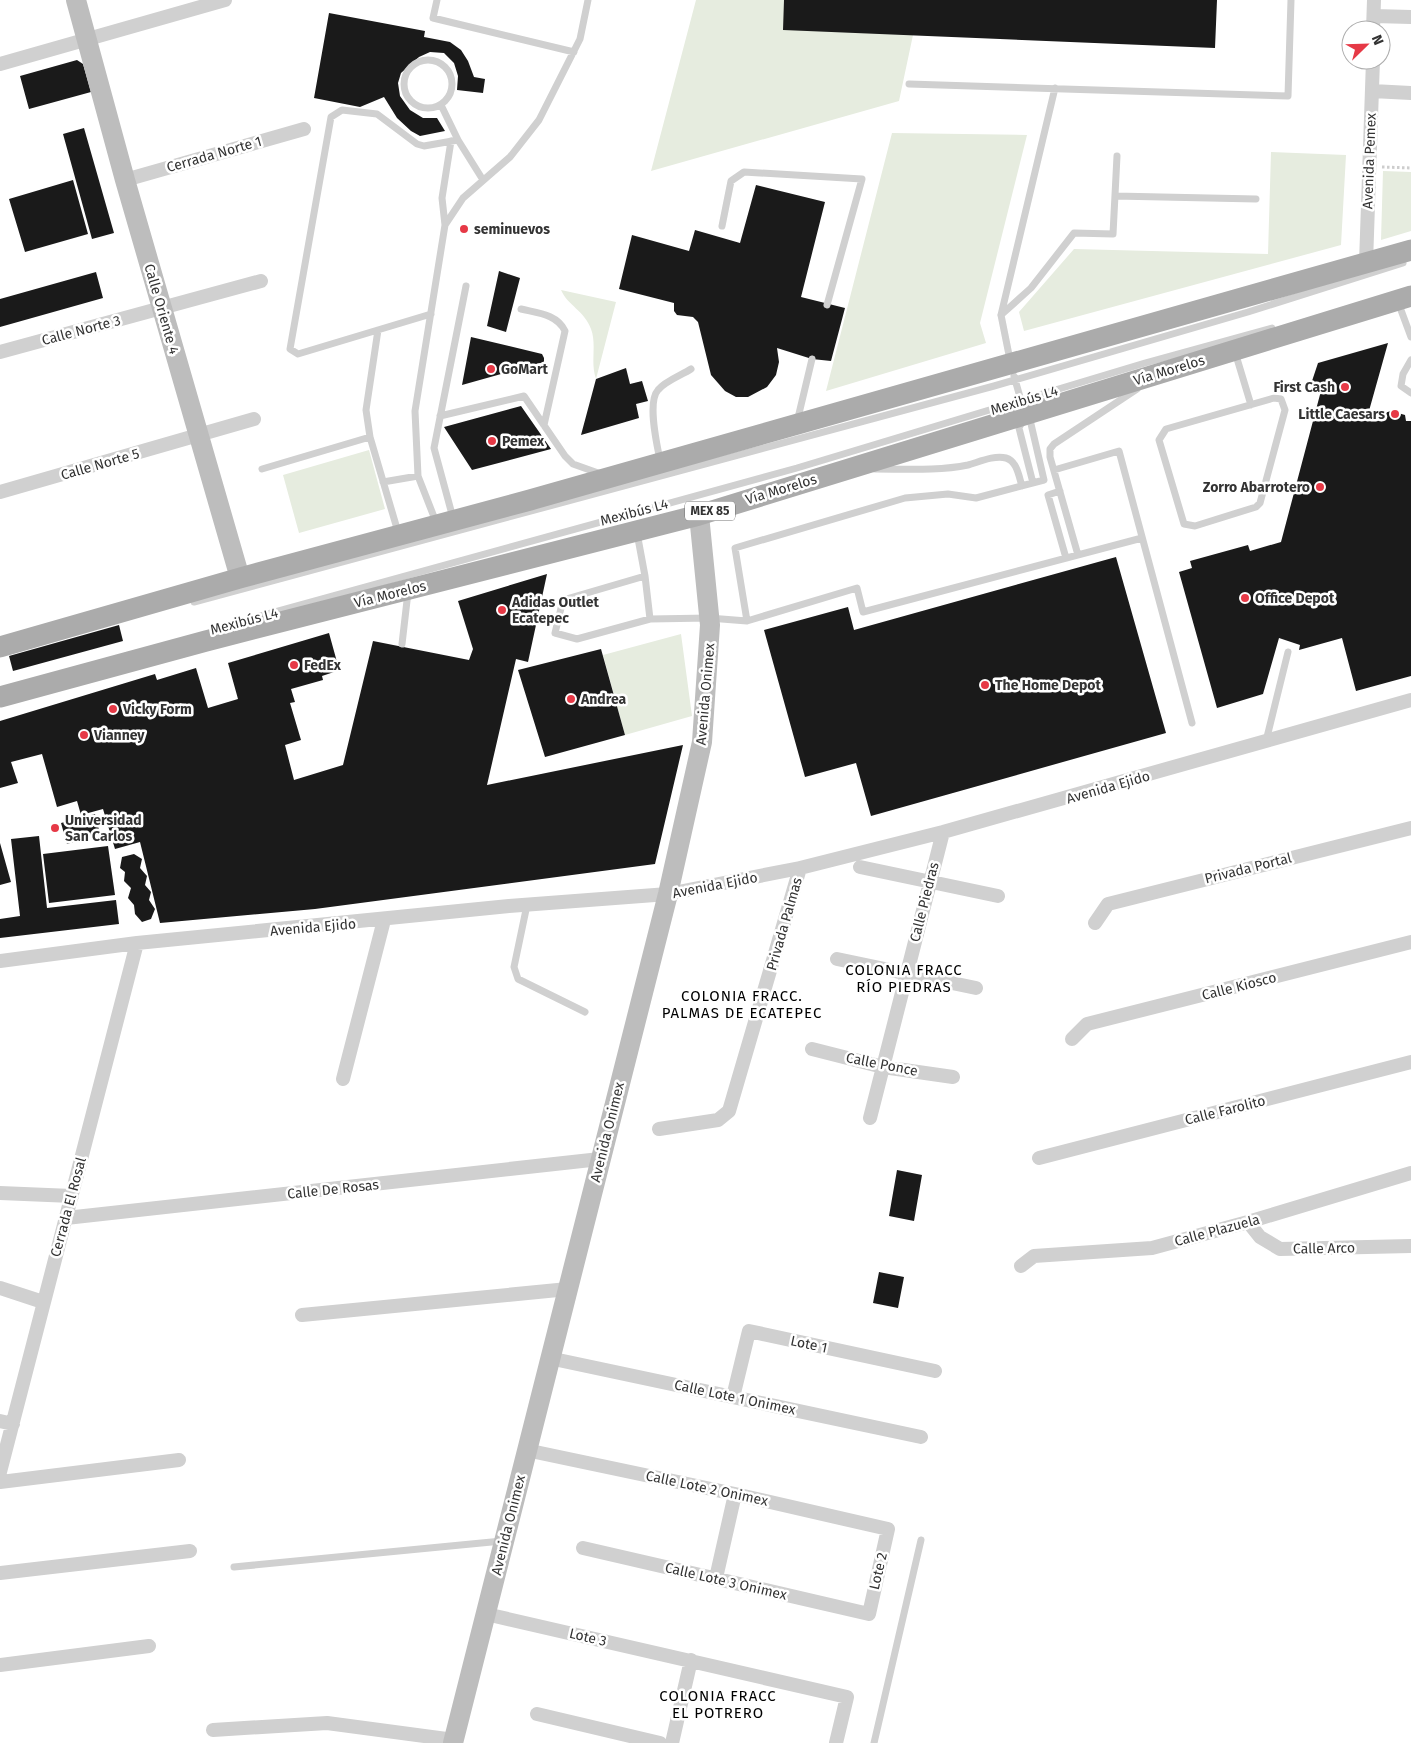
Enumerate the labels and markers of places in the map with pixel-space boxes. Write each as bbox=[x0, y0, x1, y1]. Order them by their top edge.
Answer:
place label: seminuevos bbox=[474, 221, 550, 238]
marker: seminuevos bbox=[458, 223, 470, 235]
place label: GoMart bbox=[501, 361, 548, 378]
marker: GoMart bbox=[485, 363, 497, 375]
place label: First Cash bbox=[1273, 379, 1335, 396]
marker: First Cash bbox=[1339, 381, 1351, 393]
place label: Little Caesars bbox=[1298, 406, 1385, 423]
marker: Little Caesars bbox=[1389, 408, 1401, 420]
place label: Pemex bbox=[502, 433, 545, 450]
marker: Pemex bbox=[486, 435, 498, 447]
place label: Zorro Abarrotero bbox=[1203, 479, 1310, 496]
marker: Zorro Abarrotero bbox=[1314, 481, 1326, 493]
place label: Office Depot bbox=[1255, 590, 1335, 607]
marker: Office Depot bbox=[1239, 592, 1251, 604]
place label: Adidas Outlet Ecatepec bbox=[511, 594, 599, 627]
marker: Adidas Outlet Ecatepec bbox=[496, 604, 508, 616]
place label: FedEx bbox=[304, 657, 342, 674]
marker: FedEx bbox=[288, 659, 300, 671]
place label: The Home Depot bbox=[995, 677, 1101, 694]
marker: The Home Depot bbox=[979, 679, 991, 691]
place label: Andrea bbox=[580, 691, 627, 708]
marker: Andrea bbox=[565, 693, 577, 705]
place label: Vicky Form bbox=[122, 701, 192, 718]
marker: Vicky Form bbox=[107, 703, 119, 715]
place label: Vianney bbox=[93, 727, 145, 744]
marker: Vianney bbox=[78, 729, 90, 741]
place label: Universidad San Carlos bbox=[65, 812, 142, 845]
marker: Universidad San Carlos bbox=[49, 822, 61, 834]

